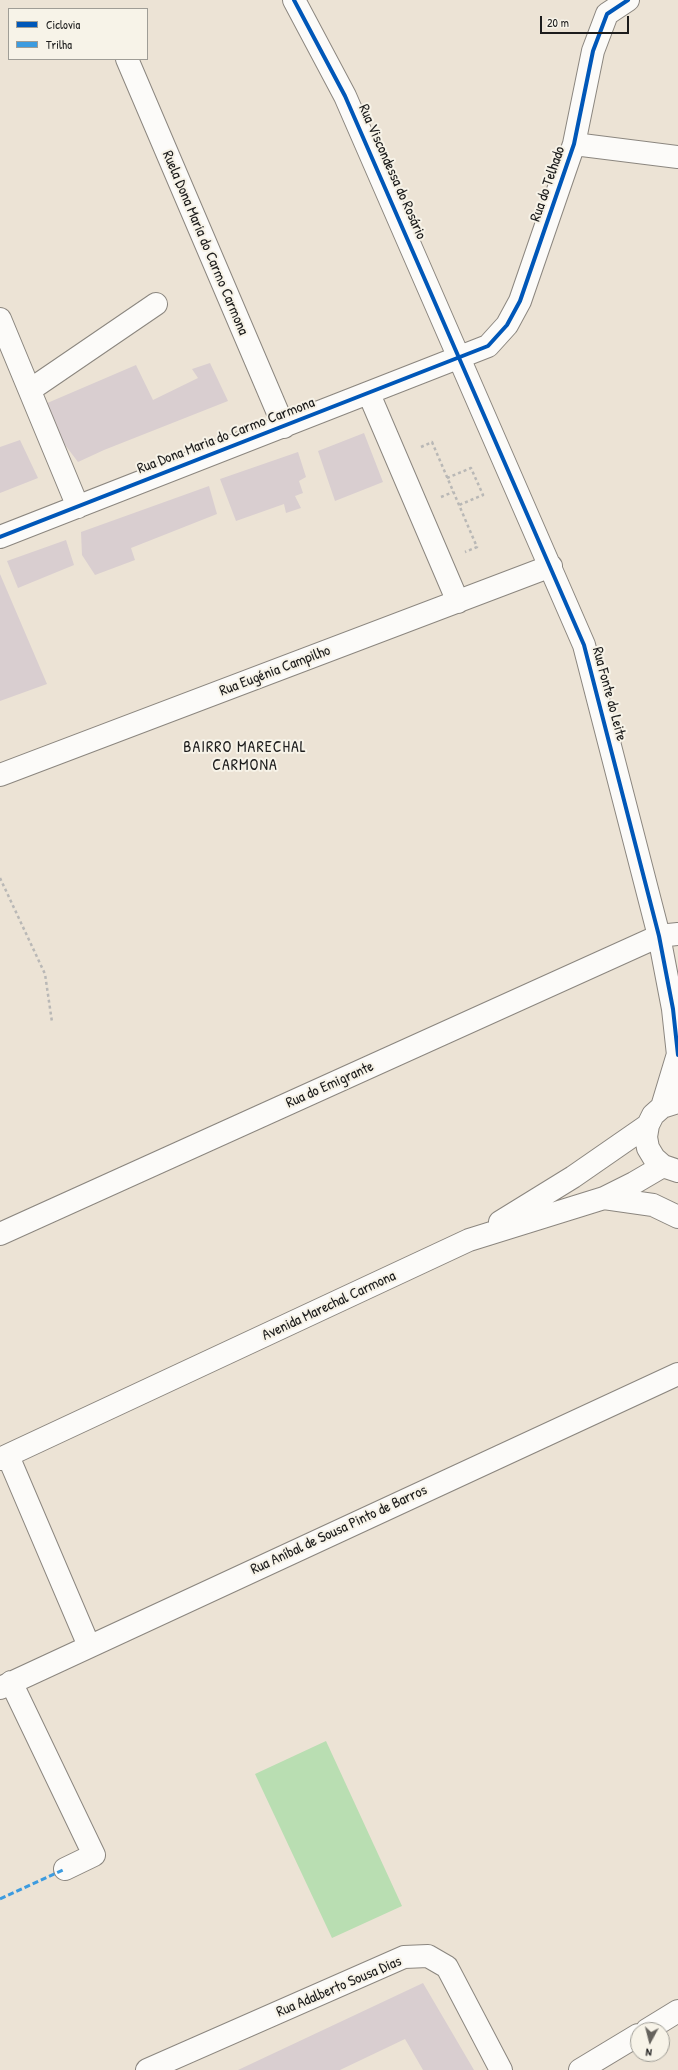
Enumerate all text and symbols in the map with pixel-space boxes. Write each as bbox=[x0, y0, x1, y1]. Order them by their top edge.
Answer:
legend bbox=[8, 8, 148, 60]
scale bar bbox=[542, 8, 631, 34]
text: 20 m bbox=[547, 14, 569, 31]
text: Ciclovia bbox=[46, 16, 80, 33]
text: Trilha bbox=[46, 36, 72, 53]
street label: Rua Viscondessa do Rosário bbox=[354, 102, 430, 242]
street label: Rua do Telhado bbox=[527, 144, 569, 224]
street label: Ruela Dona Maria do Carmo Carmona bbox=[158, 148, 252, 338]
street label: Rua Dona Maria do Carmo Carmona bbox=[135, 394, 317, 478]
street label: Rua Eugénia Campilho bbox=[217, 642, 333, 700]
street label: Rua Fonte do Leite bbox=[588, 645, 630, 743]
district label: BAIRRO MARECHAL CARMONA bbox=[183, 738, 307, 776]
street label: Rua do Emigrante bbox=[283, 1058, 377, 1112]
street label: Avenida Marechal Carmona bbox=[259, 1267, 399, 1345]
street label: Rua Aníbal de Sousa Pinto de Barros bbox=[248, 1481, 430, 1579]
street label: Rua Adalberto Sousa Dias bbox=[274, 1953, 404, 2021]
north arrow bbox=[630, 2022, 670, 2062]
text: N bbox=[645, 2046, 652, 2060]

